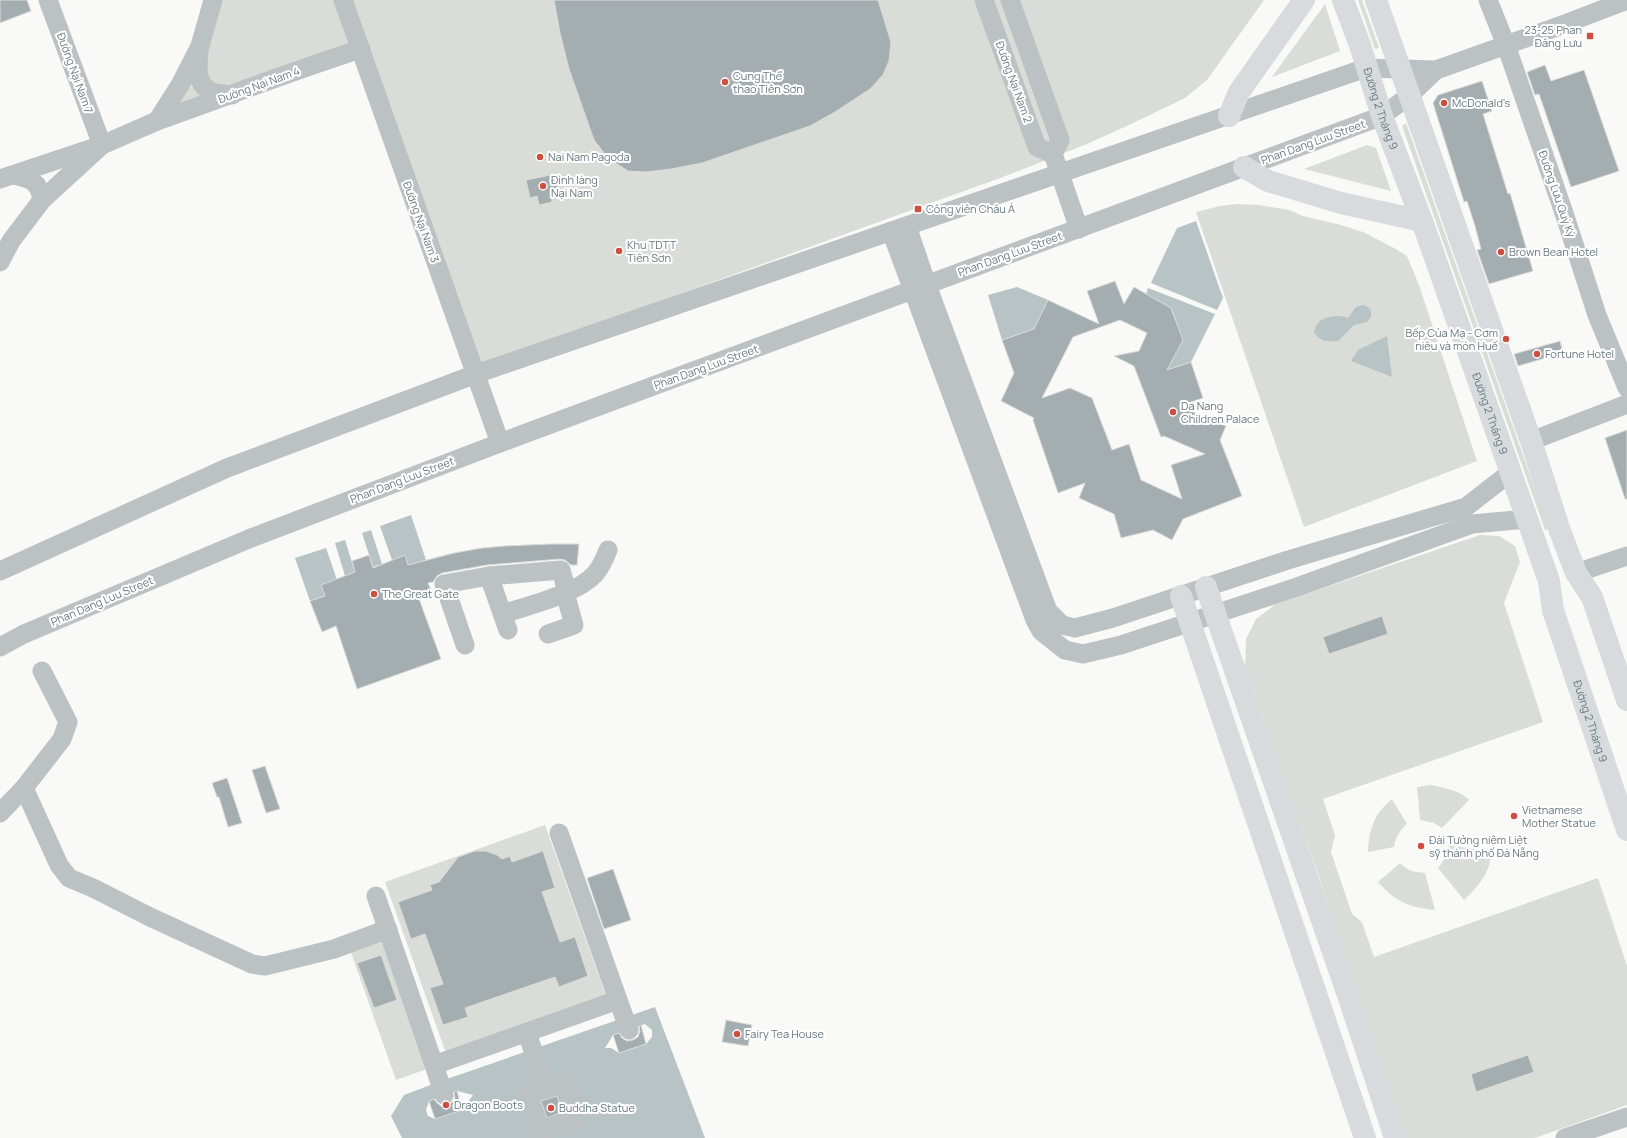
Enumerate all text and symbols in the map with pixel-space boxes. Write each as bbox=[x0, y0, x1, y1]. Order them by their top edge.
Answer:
place label: 23-25 Phan Đăng Lưu bbox=[1524, 22, 1582, 50]
street label: Đường Nại Nam 7 bbox=[54, 30, 97, 115]
marker: 23-25 Phan Đăng Lưu bbox=[1585, 31, 1595, 41]
street label: Đường Nại Nam 2 bbox=[993, 39, 1036, 125]
street label: Đường Nại Nam 4 bbox=[216, 63, 302, 106]
street label: Đường 2 Tháng 9 bbox=[1360, 66, 1402, 152]
place label: Cung Thể thao Tiên Sơn bbox=[733, 68, 803, 96]
marker: Cung Thể thao Tiên Sơn bbox=[720, 77, 730, 87]
place label: McDonald's bbox=[1452, 95, 1510, 110]
marker: McDonald's bbox=[1439, 98, 1449, 108]
street label: Phan Dang Luu Street bbox=[1259, 116, 1367, 167]
street label: Đường Lưu Quý Kỳ bbox=[1536, 148, 1579, 239]
place label: Nai Nam Pagoda bbox=[548, 149, 630, 164]
marker: Nai Nam Pagoda bbox=[535, 152, 545, 162]
place label: Đình làng Nại Nam bbox=[551, 172, 598, 200]
street label: Đường Nại Nam 3 bbox=[400, 179, 443, 265]
marker: Đình làng Nại Nam bbox=[538, 181, 548, 191]
place label: Công viên Châu Á bbox=[926, 201, 1015, 216]
marker: Công viên Châu Á bbox=[913, 204, 923, 214]
street label: Phan Dang Luu Street bbox=[956, 228, 1064, 279]
place label: Khu TDTT Tiên Sơn bbox=[627, 237, 677, 265]
place label: Brown Bean Hotel bbox=[1509, 244, 1598, 259]
marker: Khu TDTT Tiên Sơn bbox=[614, 246, 624, 256]
marker: Brown Bean Hotel bbox=[1496, 247, 1506, 257]
place label: Bếp Của Mạ - Cơm niêu và món Huế bbox=[1405, 325, 1499, 353]
marker: Bếp Của Mạ - Cơm niêu và món Huế bbox=[1501, 334, 1511, 344]
street label: Phan Dang Luu Street bbox=[652, 341, 760, 392]
place label: Fortune Hotel bbox=[1545, 346, 1614, 361]
marker: Fortune Hotel bbox=[1532, 349, 1542, 359]
street label: Đường 2 Tháng 9 bbox=[1469, 371, 1512, 456]
place label: Da Nang Children Palace bbox=[1181, 398, 1260, 426]
marker: Da Nang Children Palace bbox=[1168, 407, 1178, 417]
street label: Phan Dang Luu Street bbox=[348, 453, 456, 506]
street label: Phan Dang Luu Street bbox=[48, 572, 155, 629]
place label: The Great Gate bbox=[382, 586, 459, 601]
marker: The Great Gate bbox=[369, 589, 379, 599]
street label: Đường 2 Tháng 9 bbox=[1570, 678, 1612, 764]
place label: Vietnamese Mother Statue bbox=[1522, 802, 1597, 830]
marker: Vietnamese Mother Statue bbox=[1509, 811, 1519, 821]
place label: Đài Tưởng niệm Liệt sỹ thành phố Đà Nẵng bbox=[1429, 832, 1539, 860]
marker: Đài Tưởng niệm Liệt sỹ thành phố Đà Nẵng bbox=[1416, 841, 1426, 851]
place label: Fairy Tea House bbox=[745, 1026, 825, 1041]
marker: Fairy Tea House bbox=[732, 1029, 742, 1039]
place label: Dragon Boots bbox=[454, 1097, 523, 1112]
marker: Dragon Boots bbox=[441, 1100, 451, 1110]
place label: Buddha Statue bbox=[559, 1100, 635, 1115]
marker: Buddha Statue bbox=[546, 1103, 556, 1113]

